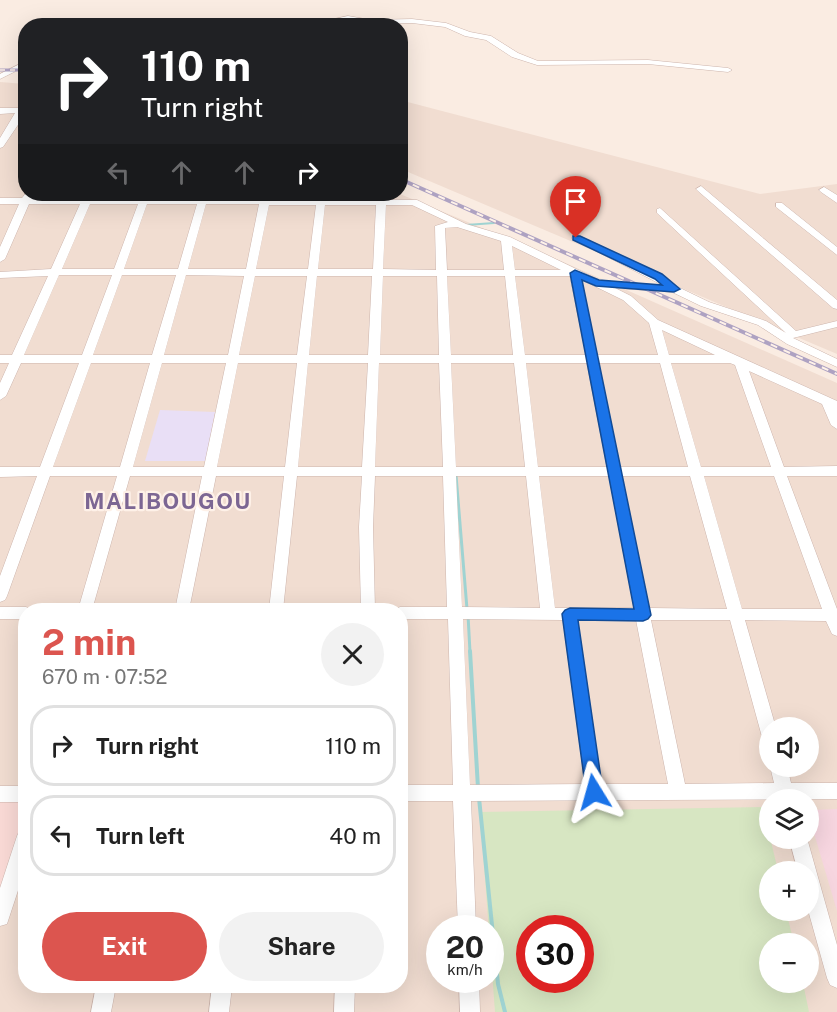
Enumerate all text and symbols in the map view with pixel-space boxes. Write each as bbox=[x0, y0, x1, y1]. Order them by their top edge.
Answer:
text: 110 m bbox=[141, 41, 251, 90]
icon: right bbox=[42, 42, 120, 120]
text: Turn right bbox=[141, 91, 264, 123]
icon: left bbox=[102, 156, 135, 189]
icon: ahead bbox=[165, 156, 198, 189]
icon: ahead bbox=[228, 156, 261, 189]
icon: right bbox=[291, 156, 324, 189]
pin bbox=[550, 176, 601, 238]
icon: arrive bbox=[559, 185, 592, 218]
district label: MALIBOUGOU bbox=[84, 488, 252, 514]
text: 2 min bbox=[42, 621, 136, 663]
button: close bbox=[321, 623, 384, 686]
text: 670 m · 07:52 bbox=[42, 665, 167, 689]
map controls bbox=[759, 717, 819, 993]
button: sound bbox=[759, 717, 819, 777]
icon: right bbox=[45, 729, 78, 762]
text: Turn right bbox=[96, 733, 199, 759]
text: 110 m bbox=[325, 733, 381, 759]
position arrow bbox=[562, 760, 626, 824]
button: layers bbox=[759, 789, 819, 849]
icon: left bbox=[45, 819, 78, 852]
text: Turn left bbox=[96, 823, 185, 849]
text: 40 m bbox=[329, 823, 381, 849]
button: + bbox=[759, 861, 819, 921]
button: Exit bbox=[42, 912, 207, 981]
button: Share bbox=[219, 912, 384, 981]
speed limit sign: 30 bbox=[516, 915, 594, 993]
text: 20 bbox=[446, 929, 484, 965]
button: − bbox=[759, 933, 819, 993]
text: km/h bbox=[447, 961, 483, 978]

